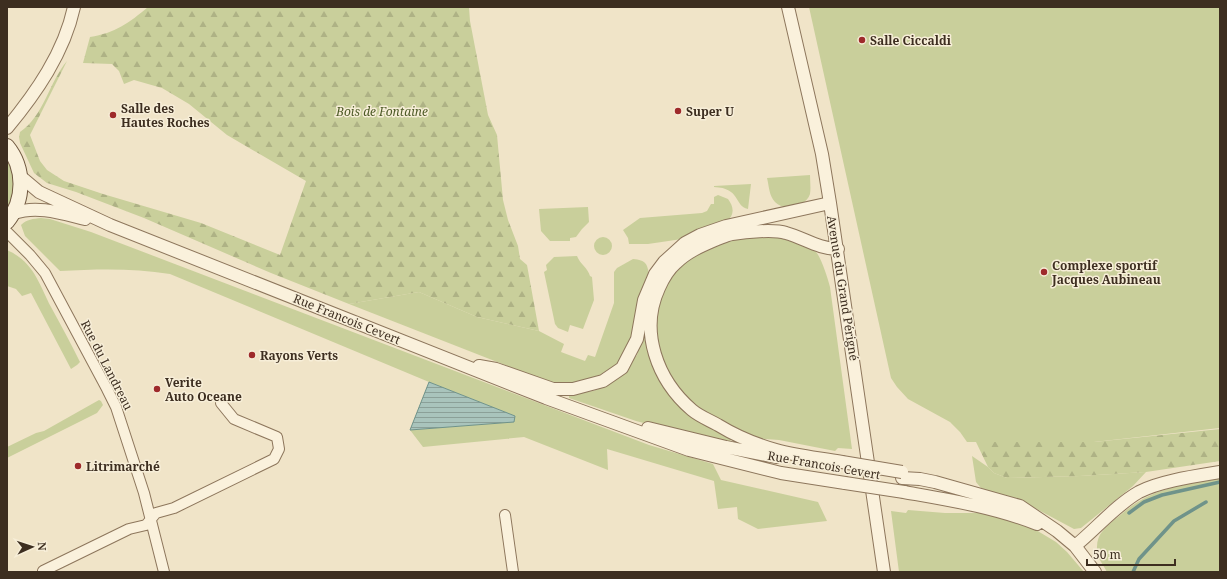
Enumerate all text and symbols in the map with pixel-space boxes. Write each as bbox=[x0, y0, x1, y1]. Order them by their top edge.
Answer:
place label: Salle Ciccaldi bbox=[870, 32, 952, 49]
marker: Salle Ciccaldi bbox=[857, 35, 867, 45]
place label: Salle des Hautes Roches bbox=[121, 100, 210, 131]
park label: Bois de Fontaine bbox=[335, 103, 428, 120]
place label: Super U bbox=[686, 103, 734, 120]
marker: Super U bbox=[673, 106, 683, 116]
marker: Salle des Hautes Roches bbox=[108, 110, 118, 120]
street label: Avenue du Grand Périgné bbox=[823, 214, 863, 362]
place label: Complexe sportif Jacques Aubineau bbox=[1051, 257, 1161, 288]
marker: Complexe sportif Jacques Aubineau bbox=[1039, 267, 1049, 277]
street label: Rue Francois Cevert bbox=[291, 290, 403, 348]
street label: Rue du Landreau bbox=[77, 317, 137, 413]
place label: Rayons Verts bbox=[260, 347, 338, 364]
marker: Rayons Verts bbox=[247, 350, 257, 360]
place label: Verite Auto Oceane bbox=[165, 374, 242, 405]
marker: Verite Auto Oceane bbox=[152, 384, 162, 394]
street label: Rue Francois Cevert bbox=[766, 447, 882, 483]
place label: Litrimarché bbox=[86, 458, 160, 475]
marker: Litrimarché bbox=[73, 461, 83, 471]
north arrow bbox=[12, 527, 52, 567]
scale bar bbox=[1087, 541, 1175, 567]
text: N bbox=[35, 542, 50, 552]
text: 50 m bbox=[1093, 546, 1121, 563]

